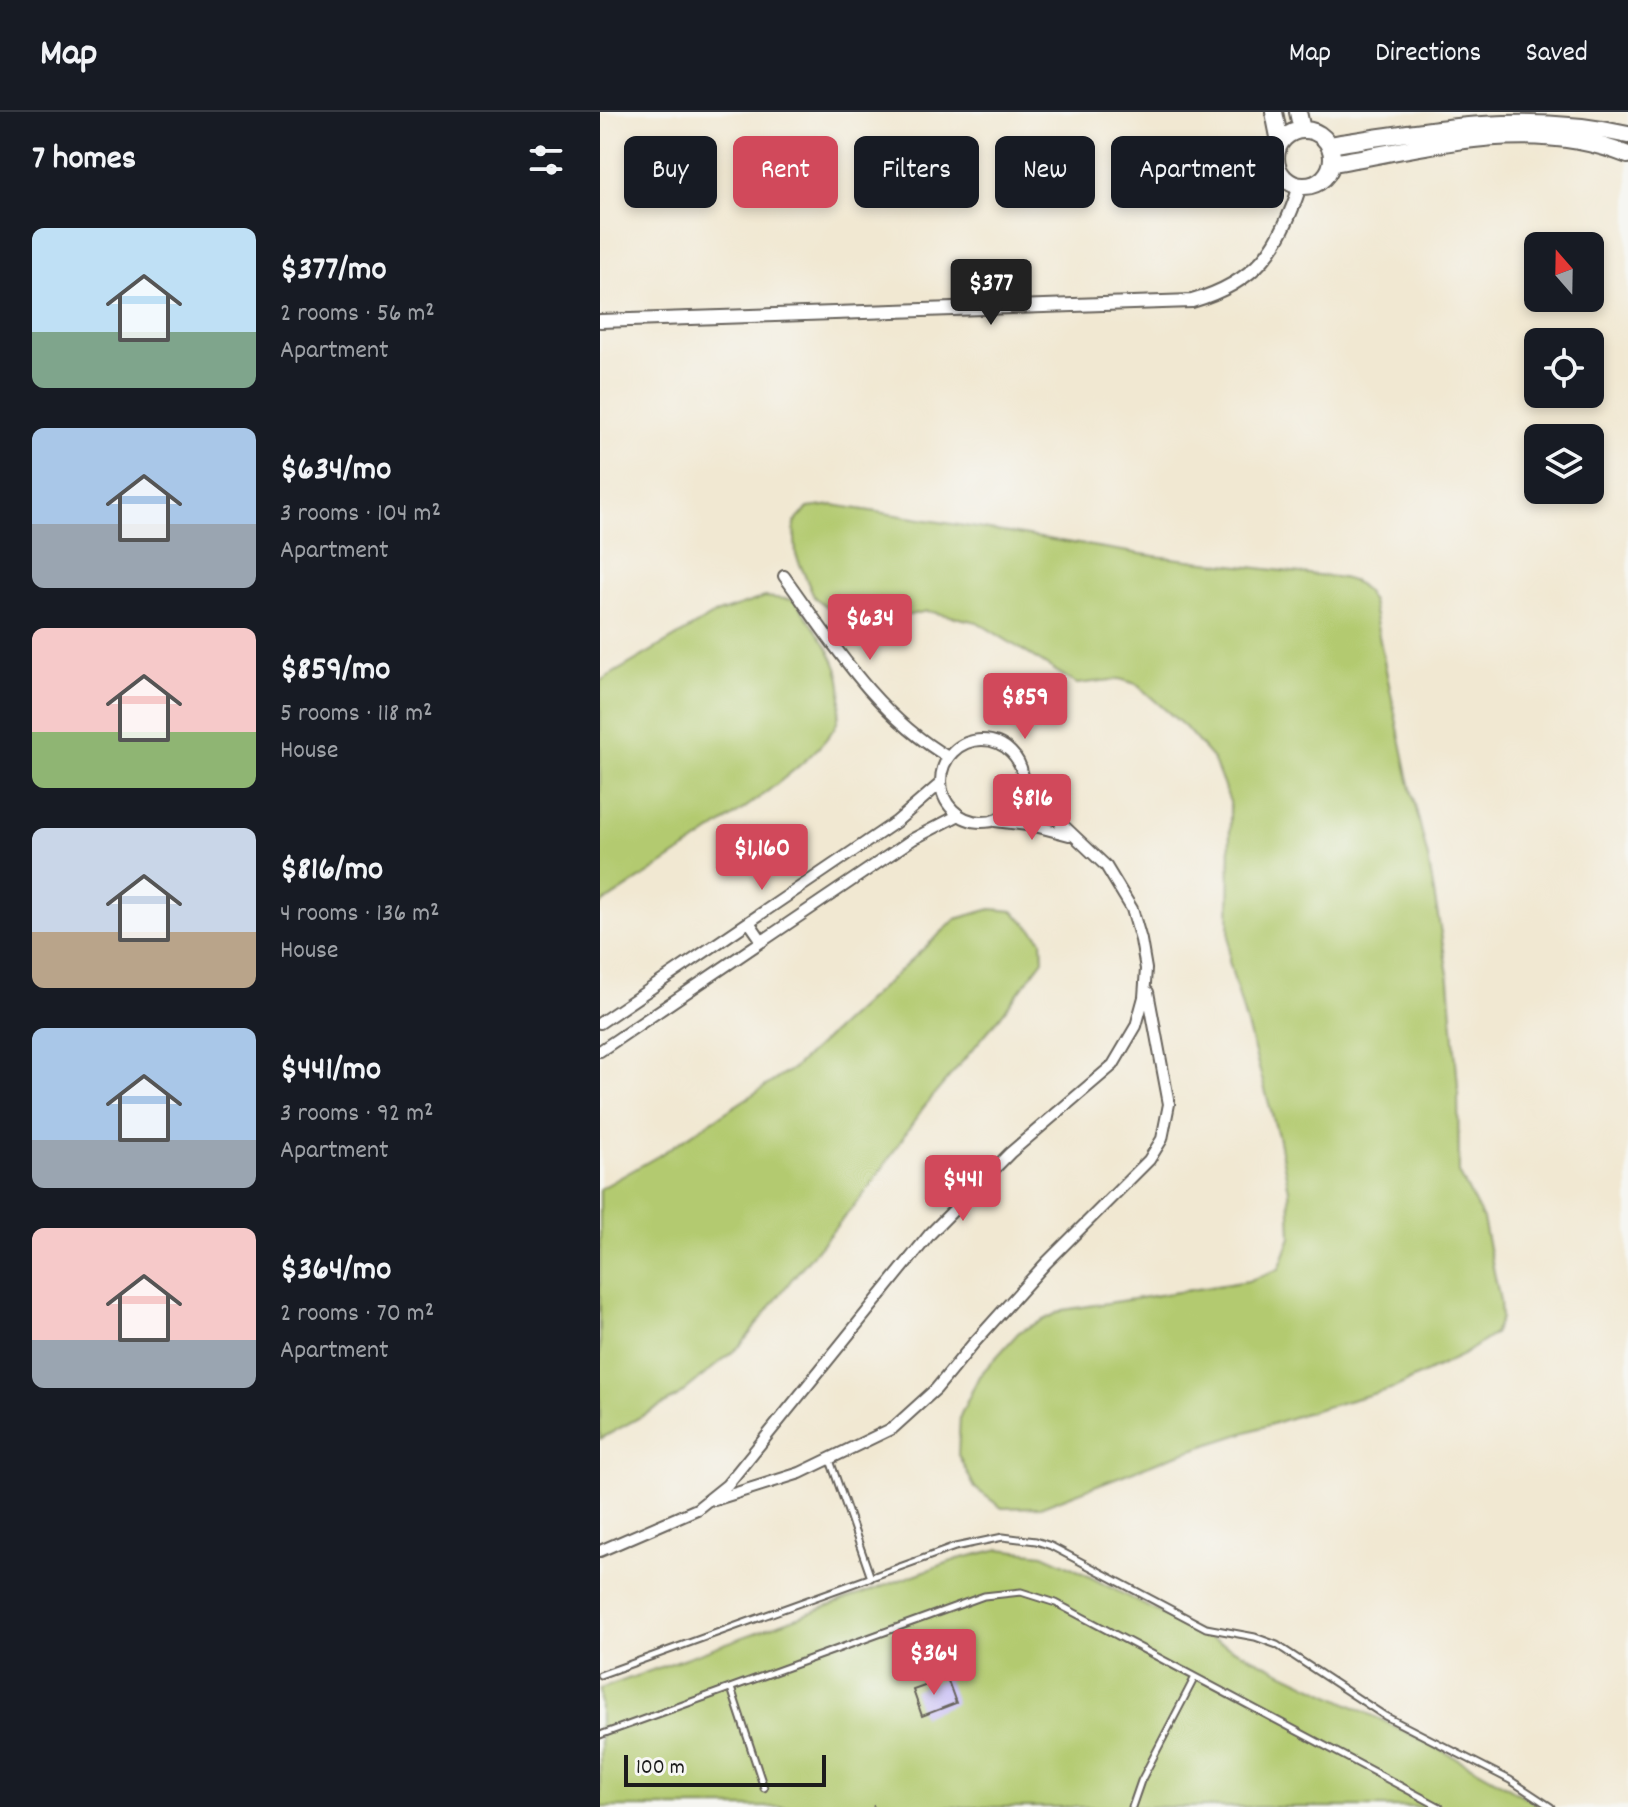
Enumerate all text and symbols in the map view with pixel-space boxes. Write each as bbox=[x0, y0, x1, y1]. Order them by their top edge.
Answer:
text: Map bbox=[40, 28, 98, 83]
text: Map bbox=[1289, 35, 1331, 75]
text: Directions bbox=[1375, 35, 1481, 75]
text: Saved bbox=[1525, 35, 1588, 75]
text: 7 homes bbox=[32, 136, 136, 185]
chip: Buy bbox=[624, 136, 717, 208]
chip: Rent bbox=[733, 136, 838, 208]
chip: Filters bbox=[854, 136, 979, 208]
chip: New bbox=[995, 136, 1095, 208]
chip: Apartment bbox=[1111, 136, 1284, 208]
icon: filters bbox=[524, 138, 568, 182]
north arrow bbox=[1524, 232, 1604, 312]
map controls bbox=[1524, 232, 1604, 504]
text: $377/mo bbox=[280, 247, 387, 296]
pin: $377 bbox=[944, 259, 1038, 327]
icon: home bbox=[96, 260, 192, 356]
text: $377 bbox=[969, 266, 1013, 303]
text: 2 rooms · 56 m² bbox=[280, 296, 435, 333]
button: locate bbox=[1524, 328, 1604, 408]
text: Apartment bbox=[280, 333, 389, 370]
button: layers bbox=[1524, 424, 1604, 504]
text: $634/mo bbox=[280, 447, 391, 496]
icon: home bbox=[96, 460, 192, 556]
text: 3 rooms · 104 m² bbox=[280, 496, 441, 533]
text: Apartment bbox=[280, 533, 389, 570]
pin: $634 bbox=[823, 594, 917, 662]
text: $634 bbox=[846, 601, 894, 638]
text: $859/mo bbox=[280, 647, 390, 696]
icon: home bbox=[96, 660, 192, 756]
pin: $859 bbox=[978, 673, 1072, 741]
text: $859 bbox=[1001, 680, 1049, 717]
text: 5 rooms · 118 m² bbox=[280, 696, 433, 733]
text: House bbox=[280, 733, 338, 770]
pin: $816 bbox=[985, 774, 1079, 842]
text: $816 bbox=[1011, 781, 1053, 818]
pin: $1,160 bbox=[697, 824, 827, 892]
text: $1,160 bbox=[734, 831, 790, 868]
text: $816/mo bbox=[280, 847, 383, 896]
icon: home bbox=[96, 860, 192, 956]
text: 4 rooms · 136 m² bbox=[280, 896, 439, 933]
text: House bbox=[280, 933, 338, 970]
text: $441/mo bbox=[280, 1047, 381, 1096]
icon: home bbox=[96, 1060, 192, 1156]
text: 3 rooms · 92 m² bbox=[280, 1096, 434, 1133]
text: Apartment bbox=[280, 1133, 389, 1170]
pin: $441 bbox=[916, 1155, 1010, 1223]
text: $441 bbox=[943, 1162, 983, 1199]
text: $364/mo bbox=[280, 1247, 391, 1296]
icon: home bbox=[96, 1260, 192, 1356]
text: 2 rooms · 70 m² bbox=[280, 1296, 434, 1333]
text: Apartment bbox=[280, 1333, 389, 1370]
pin: $364 bbox=[887, 1629, 981, 1697]
text: $364 bbox=[910, 1636, 958, 1673]
scale bar bbox=[624, 1751, 826, 1787]
text: 100 m bbox=[636, 1753, 685, 1784]

